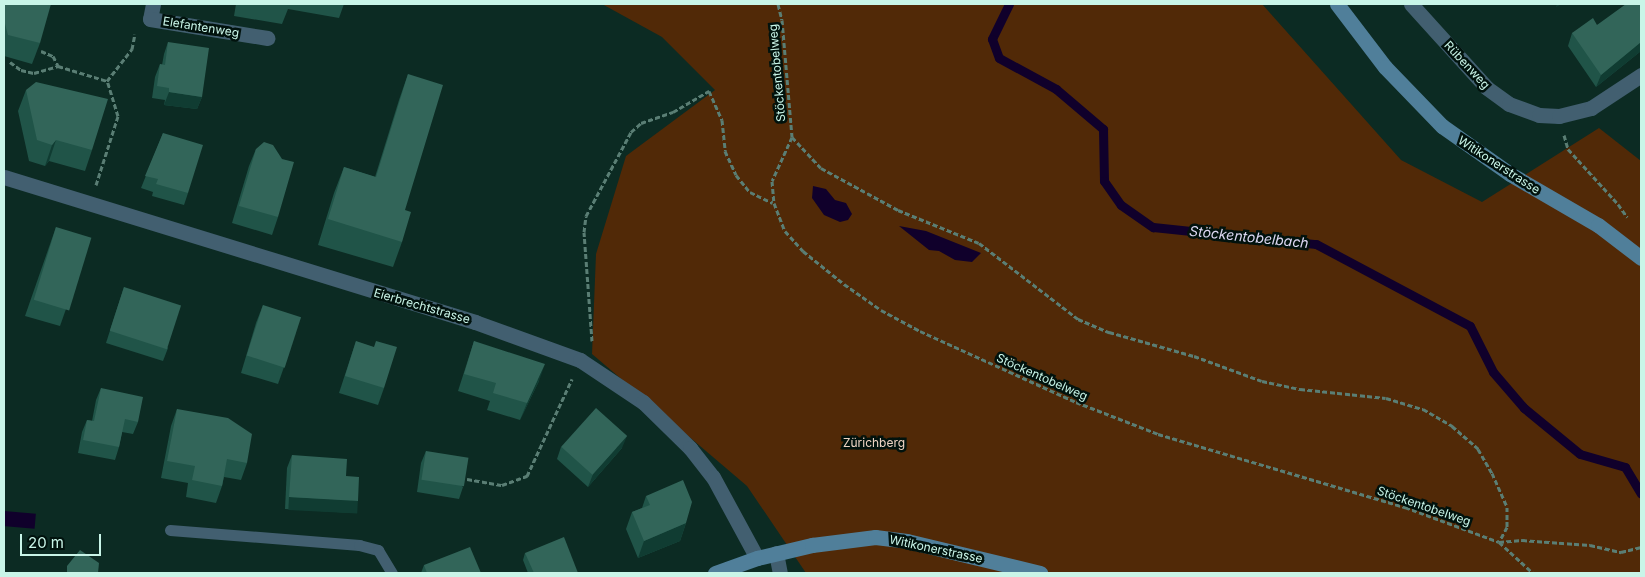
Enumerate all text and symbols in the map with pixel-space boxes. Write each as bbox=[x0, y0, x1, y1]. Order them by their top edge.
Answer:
street label: Elefantenweg bbox=[162, 14, 240, 40]
street label: Stöckentobelweg bbox=[766, 23, 788, 123]
street label: Rübenweg bbox=[1441, 38, 1493, 92]
street label: Witikonerstrasse bbox=[1455, 133, 1543, 197]
water label: Stöckentobelbach bbox=[1189, 222, 1309, 252]
street label: Eierbrechtstrasse bbox=[372, 285, 472, 327]
street label: Stöckentobelweg bbox=[994, 350, 1090, 404]
park label: Zürichberg bbox=[843, 436, 905, 450]
street label: Stöckentobelweg bbox=[1375, 483, 1473, 529]
scale bar bbox=[22, 524, 104, 556]
street label: Witikonerstrasse bbox=[888, 532, 984, 566]
text: 20 m bbox=[28, 533, 64, 552]

